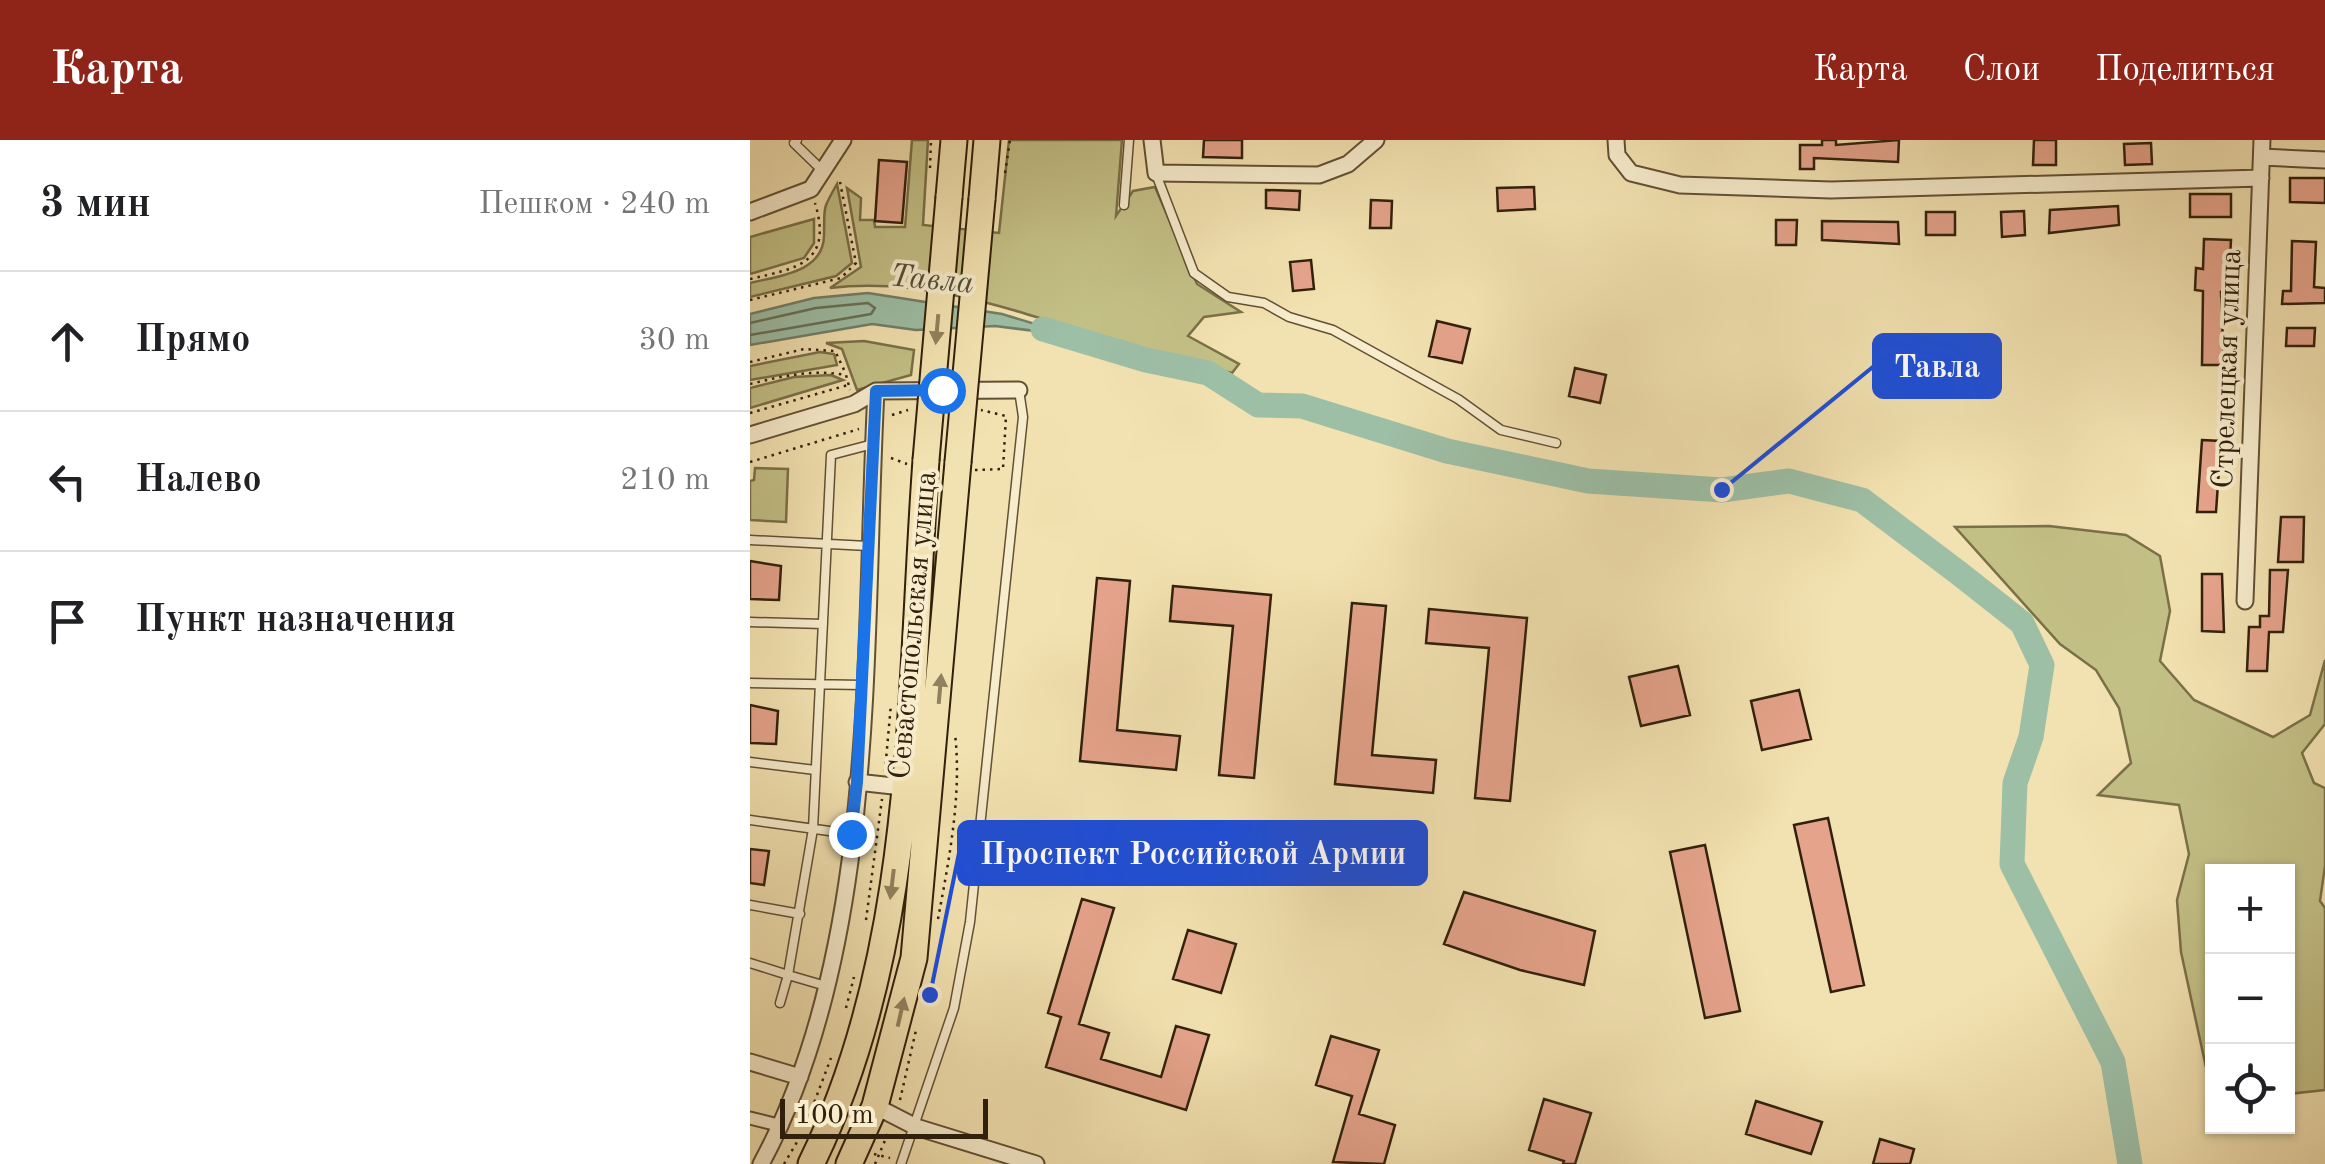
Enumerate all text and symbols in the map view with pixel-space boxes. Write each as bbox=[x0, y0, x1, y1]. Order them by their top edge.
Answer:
text: Карта bbox=[50, 46, 183, 94]
text: Карта bbox=[1813, 53, 1908, 88]
text: Слои bbox=[1963, 53, 2040, 88]
text: Поделиться bbox=[2095, 53, 2275, 88]
text: 3 мин bbox=[40, 184, 151, 226]
text: Пешком · 240 m bbox=[478, 189, 710, 221]
street label: Стрелецкая улица bbox=[2209, 249, 2247, 489]
water label: Тавла bbox=[888, 261, 975, 301]
icon: ahead bbox=[40, 314, 95, 369]
one-way arrow bbox=[929, 314, 945, 346]
text: Прямо bbox=[135, 322, 250, 360]
text: 30 m bbox=[639, 325, 710, 357]
callout: Тавла bbox=[1874, 335, 2000, 397]
text: Тавла bbox=[1894, 353, 1980, 385]
route start bbox=[920, 368, 966, 414]
icon: left bbox=[40, 454, 95, 509]
text: Налево bbox=[135, 462, 262, 500]
text: 210 m bbox=[620, 465, 710, 497]
street label: Севастопольская улица bbox=[886, 470, 942, 781]
icon: arrive bbox=[40, 594, 95, 649]
text: Пункт назначения bbox=[135, 602, 456, 640]
one-way arrow bbox=[933, 673, 949, 705]
route end bbox=[829, 812, 875, 858]
callout: Проспект Российской Армии bbox=[959, 822, 1426, 884]
text: Проспект Российской Армии bbox=[980, 840, 1406, 872]
map controls bbox=[2205, 864, 2295, 1134]
button: + bbox=[2205, 864, 2295, 954]
one-way arrow bbox=[884, 869, 900, 901]
button: − bbox=[2205, 954, 2295, 1044]
one-way arrow bbox=[894, 996, 909, 1027]
button: locate bbox=[2205, 1044, 2295, 1134]
scale bar bbox=[780, 1094, 988, 1138]
text: 100 m bbox=[795, 1102, 874, 1130]

